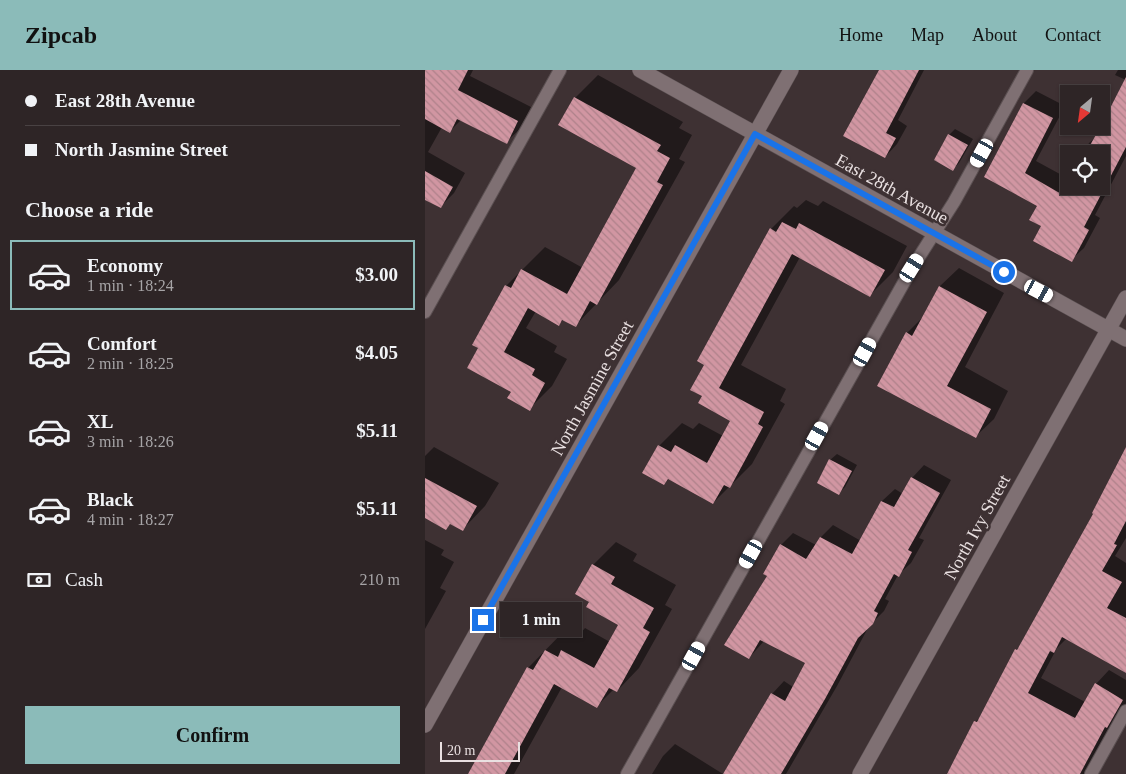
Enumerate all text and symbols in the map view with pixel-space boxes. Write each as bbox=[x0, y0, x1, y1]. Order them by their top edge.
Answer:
text: Zipcab bbox=[25, 22, 97, 48]
text: Home bbox=[839, 25, 883, 45]
text: Map bbox=[911, 25, 944, 45]
text: About bbox=[972, 25, 1017, 45]
text: Contact bbox=[1045, 25, 1101, 45]
north arrow bbox=[1060, 85, 1110, 135]
map controls bbox=[1060, 85, 1110, 195]
text: East 28th Avenue bbox=[55, 90, 195, 111]
car bbox=[968, 136, 995, 170]
text: North Jasmine Street bbox=[55, 139, 228, 160]
button: locate bbox=[1060, 145, 1110, 195]
street label: East 28th Avenue bbox=[832, 150, 952, 228]
text: Choose a ride bbox=[25, 197, 153, 222]
car bbox=[897, 251, 926, 285]
icon: car bbox=[27, 253, 72, 298]
text: Economy bbox=[87, 255, 163, 276]
route start bbox=[993, 261, 1015, 283]
text: $3.00 bbox=[355, 264, 398, 285]
text: 1 min · 18:24 bbox=[87, 277, 174, 294]
car bbox=[1022, 277, 1055, 305]
street label: North Jasmine Street bbox=[547, 317, 637, 459]
icon: car bbox=[27, 331, 72, 376]
text: Comfort bbox=[87, 333, 157, 354]
car bbox=[851, 335, 878, 369]
text: $4.05 bbox=[355, 342, 398, 363]
text: 2 min · 18:25 bbox=[87, 355, 174, 372]
icon: car bbox=[27, 409, 72, 454]
text: XL bbox=[87, 411, 113, 432]
car bbox=[803, 419, 830, 453]
text: $5.11 bbox=[356, 420, 398, 441]
text: 3 min · 18:26 bbox=[87, 433, 174, 450]
street label: North Ivy Street bbox=[940, 471, 1014, 583]
icon: car bbox=[27, 487, 72, 532]
text: Black bbox=[87, 489, 133, 510]
text: $5.11 bbox=[356, 498, 398, 519]
text: 4 min · 18:27 bbox=[87, 511, 174, 528]
car bbox=[737, 537, 764, 571]
icon: cash bbox=[25, 566, 53, 594]
text: Cash bbox=[65, 569, 103, 590]
text: 210 m bbox=[360, 571, 400, 588]
callout: 1 min bbox=[501, 602, 583, 638]
route end bbox=[472, 609, 494, 631]
text: 1 min bbox=[522, 611, 560, 628]
car bbox=[680, 639, 707, 673]
button: Confirm bbox=[25, 706, 400, 764]
scale bar bbox=[440, 739, 520, 762]
text: 20 m bbox=[447, 743, 475, 758]

